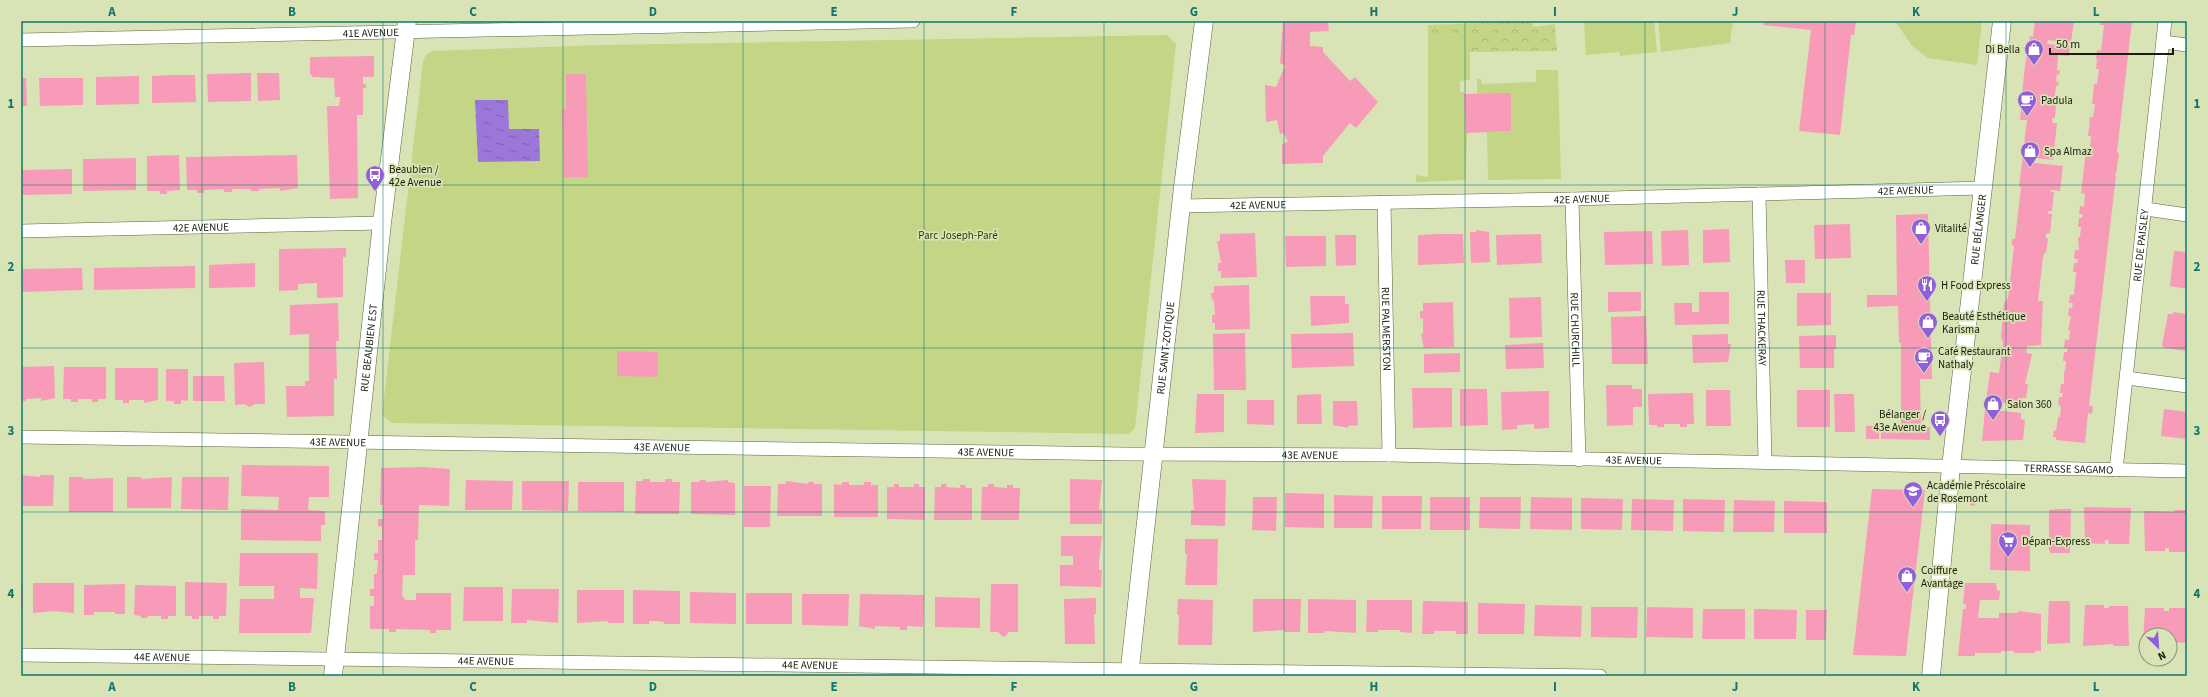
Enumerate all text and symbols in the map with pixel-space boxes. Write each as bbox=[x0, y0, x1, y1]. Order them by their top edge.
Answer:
text: A bbox=[107, 3, 116, 21]
text: B bbox=[288, 3, 296, 21]
text: C bbox=[469, 3, 477, 21]
text: D bbox=[649, 3, 657, 21]
text: E bbox=[830, 3, 838, 21]
text: F bbox=[1011, 3, 1018, 21]
text: G bbox=[1190, 3, 1198, 21]
text: H bbox=[1370, 3, 1378, 21]
text: I bbox=[1553, 3, 1557, 21]
text: J bbox=[1732, 3, 1738, 21]
text: K bbox=[1912, 3, 1921, 21]
text: L bbox=[2093, 3, 2100, 21]
street label: 41E AVENUE bbox=[343, 25, 399, 41]
scale bar bbox=[2050, 30, 2173, 56]
text: 50 m bbox=[2056, 36, 2080, 53]
shop icon: Di Bella bbox=[2023, 38, 2045, 66]
place label: Di Bella bbox=[1985, 42, 2020, 57]
cafe icon: Padula bbox=[2016, 89, 2038, 117]
place label: Padula bbox=[2041, 93, 2073, 108]
text: 1 bbox=[8, 95, 15, 113]
text: 1 bbox=[2194, 95, 2201, 113]
shop icon: Spa Almaz bbox=[2019, 140, 2041, 168]
place label: Spa Almaz bbox=[2044, 144, 2092, 159]
place label: Beaubien / 42e Avenue bbox=[389, 162, 442, 190]
bus stop icon: Beaubien / 42e Avenue bbox=[364, 164, 386, 192]
street label: 42E AVENUE bbox=[1877, 182, 1934, 199]
street label: 42E AVENUE bbox=[1554, 191, 1610, 207]
street label: RUE BÉLANGER bbox=[1967, 193, 1990, 266]
street label: 42E AVENUE bbox=[1230, 197, 1286, 213]
street label: RUE DE PAISLEY bbox=[2130, 208, 2153, 283]
shop icon: Vitalité bbox=[1910, 217, 1932, 245]
street label: 42E AVENUE bbox=[173, 219, 229, 236]
place label: Vitalité bbox=[1935, 221, 1967, 236]
park label: Parc Joseph-Paré bbox=[918, 228, 998, 243]
text: 2 bbox=[8, 258, 15, 276]
text: 2 bbox=[2194, 258, 2201, 276]
restaurant icon: H Food Express bbox=[1916, 274, 1938, 302]
place label: H Food Express bbox=[1941, 278, 2011, 293]
street label: RUE PALMERSTON bbox=[1378, 287, 1394, 371]
street label: RUE THACKERAY bbox=[1753, 290, 1770, 367]
street label: RUE CHURCHILL bbox=[1567, 292, 1584, 368]
street label: RUE SAINT-ZOTIQUE bbox=[1153, 301, 1178, 395]
street label: RUE BEAUBIEN EST bbox=[357, 303, 381, 393]
place label: Beauté Esthétique Karisma bbox=[1942, 309, 2026, 337]
shop icon: Beauté Esthétique Karisma bbox=[1917, 311, 1939, 339]
place label: Café Restaurant Nathaly bbox=[1938, 344, 2011, 372]
cafe icon: Café Restaurant Nathaly bbox=[1913, 346, 1935, 374]
shop icon: Salon 360 bbox=[1982, 393, 2004, 421]
place label: Salon 360 bbox=[2007, 397, 2052, 412]
place label: Bélanger / 43e Avenue bbox=[1874, 407, 1927, 435]
bus stop icon: Bélanger / 43e Avenue bbox=[1929, 409, 1951, 437]
text: 3 bbox=[8, 422, 15, 440]
text: 3 bbox=[2194, 422, 2201, 440]
street label: 43E AVENUE bbox=[310, 434, 366, 450]
street label: 43E AVENUE bbox=[634, 439, 690, 455]
street label: 43E AVENUE bbox=[958, 444, 1014, 460]
street label: 43E AVENUE bbox=[1282, 448, 1338, 463]
street label: 43E AVENUE bbox=[1606, 452, 1662, 468]
street label: TERRASSE SAGAMO bbox=[2024, 461, 2114, 478]
place label: Académie Préscolaire de Rosemont bbox=[1927, 478, 2026, 506]
school or university icon: Académie Préscolaire de Rosemont bbox=[1902, 480, 1924, 508]
supermarket icon: Dépan-Express bbox=[1997, 530, 2019, 558]
place label: Dépan-Express bbox=[2022, 534, 2090, 549]
place label: Coiffure Avantage bbox=[1921, 563, 1964, 591]
shop icon: Coiffure Avantage bbox=[1896, 565, 1918, 593]
text: 4 bbox=[8, 585, 15, 603]
text: 4 bbox=[2194, 585, 2201, 603]
north arrow bbox=[2138, 627, 2178, 667]
text: N bbox=[2156, 647, 2169, 664]
street label: 44E AVENUE bbox=[134, 649, 190, 665]
street label: 44E AVENUE bbox=[458, 653, 514, 669]
street label: 44E AVENUE bbox=[782, 657, 838, 673]
text: A bbox=[107, 678, 116, 696]
text: B bbox=[288, 678, 296, 696]
text: C bbox=[469, 678, 477, 696]
text: D bbox=[649, 678, 657, 696]
text: E bbox=[830, 678, 838, 696]
text: F bbox=[1011, 678, 1018, 696]
text: G bbox=[1190, 678, 1198, 696]
text: H bbox=[1370, 678, 1378, 696]
text: I bbox=[1553, 678, 1557, 696]
text: J bbox=[1732, 678, 1738, 696]
text: K bbox=[1912, 678, 1921, 696]
text: L bbox=[2093, 678, 2100, 696]

